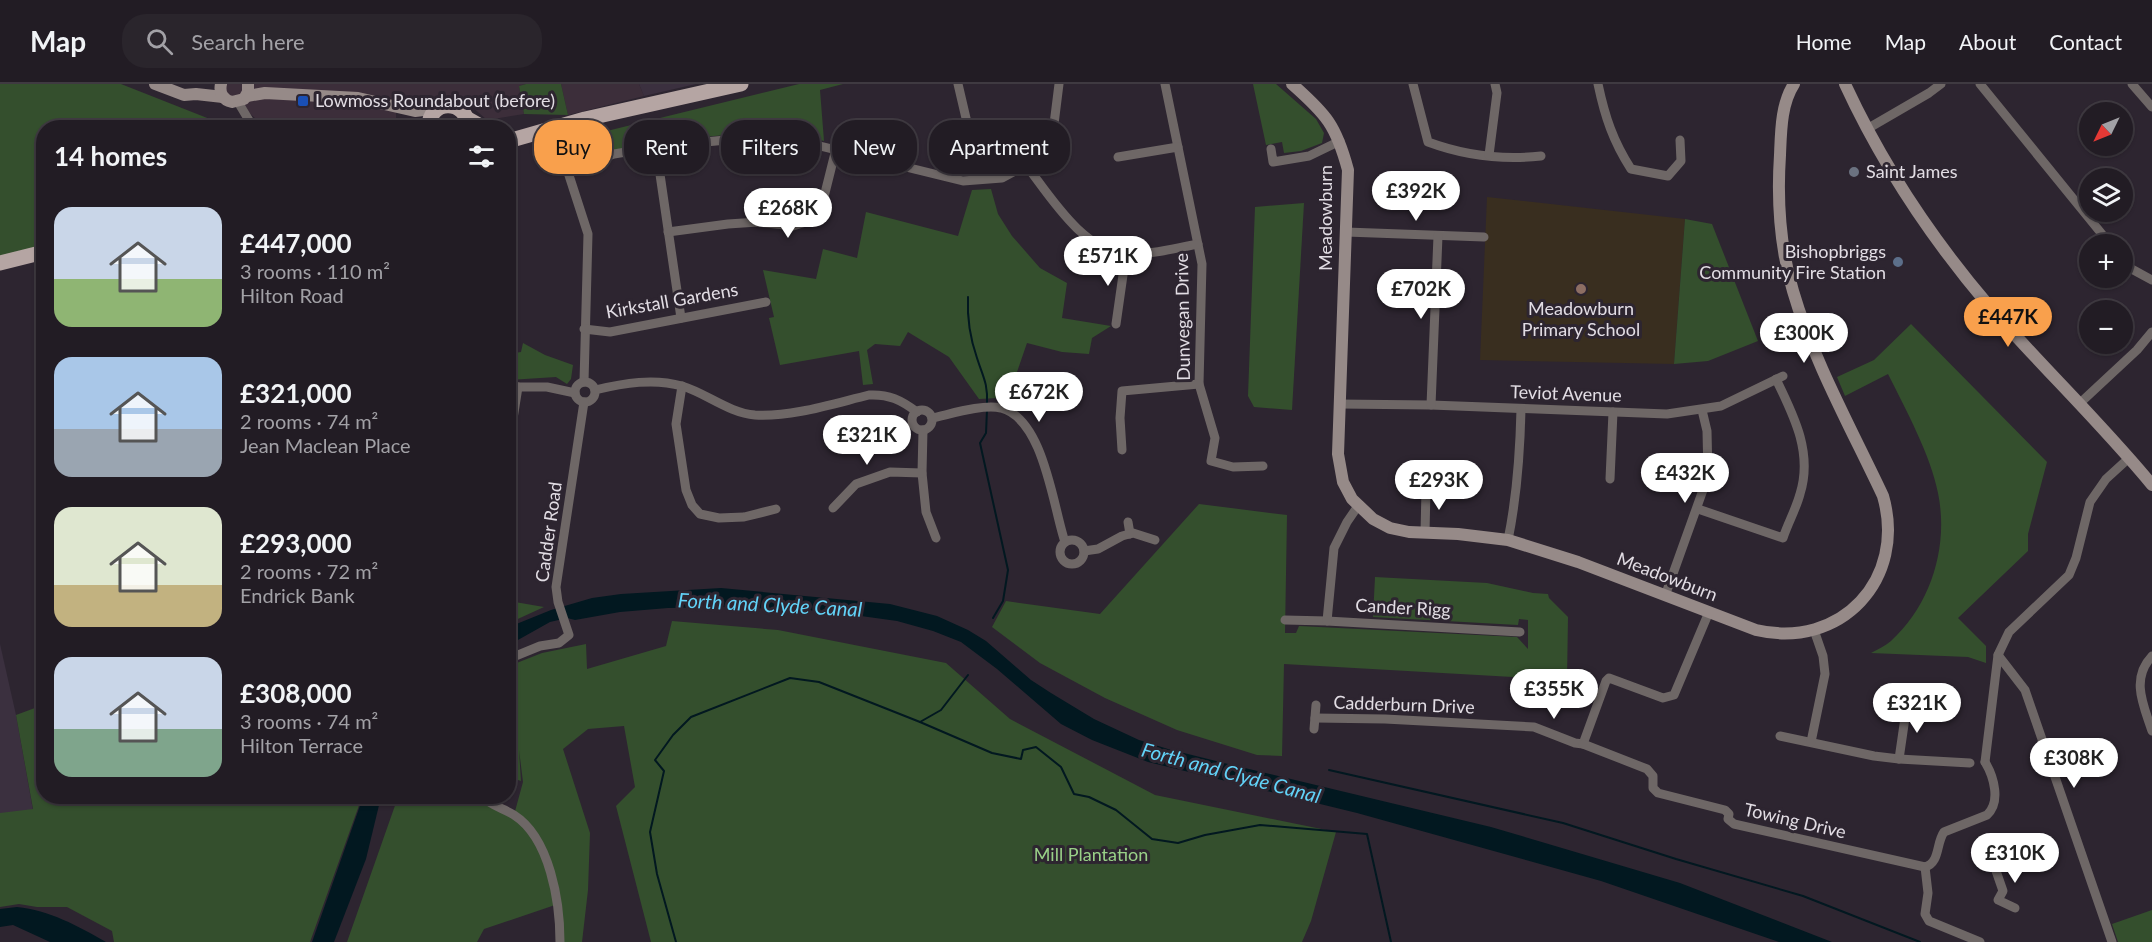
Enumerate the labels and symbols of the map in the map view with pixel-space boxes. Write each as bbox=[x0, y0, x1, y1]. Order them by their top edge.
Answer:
place label: Lowmoss Roundabout (before) bbox=[315, 89, 555, 111]
marker: Lowmoss Roundabout (before) bbox=[296, 94, 310, 108]
north arrow bbox=[2079, 102, 2133, 156]
place label: Saint James bbox=[1866, 160, 1958, 182]
street label: Meadowburn bbox=[1314, 165, 1336, 271]
marker: Saint James bbox=[1847, 165, 1861, 179]
pin: £392K bbox=[1374, 171, 1458, 222]
pin: £268K bbox=[746, 188, 830, 239]
pin: £571K bbox=[1066, 236, 1150, 287]
place label: Bishopbriggs Community Fire Station bbox=[1699, 240, 1886, 283]
street label: Dunvegan Drive bbox=[1170, 253, 1194, 381]
marker: Bishopbriggs Community Fire Station bbox=[1891, 255, 1905, 269]
pin: £702K bbox=[1379, 269, 1463, 320]
street label: Kirkstall Gardens bbox=[604, 278, 740, 322]
marker: Meadowburn Primary School bbox=[1574, 282, 1588, 296]
place label: Meadowburn Primary School bbox=[1522, 297, 1640, 340]
pin: £447K bbox=[1966, 297, 2050, 348]
pin: £300K bbox=[1762, 313, 1846, 364]
pin: £672K bbox=[997, 372, 1081, 423]
street label: Teviot Avenue bbox=[1510, 380, 1622, 406]
pin: £321K bbox=[825, 415, 909, 466]
pin: £432K bbox=[1643, 453, 1727, 504]
pin: £293K bbox=[1397, 460, 1481, 511]
street label: Cadder Road bbox=[530, 480, 566, 584]
street label: Meadowburn bbox=[1614, 547, 1721, 605]
water label: Forth and Clyde Canal bbox=[677, 587, 863, 621]
street label: Cander Rigg bbox=[1355, 594, 1451, 620]
pin: £355K bbox=[1512, 669, 1596, 720]
pin: £321K bbox=[1875, 683, 1959, 734]
street label: Cadderburn Drive bbox=[1333, 691, 1475, 717]
water label: Forth and Clyde Canal bbox=[1139, 737, 1324, 808]
pin: £308K bbox=[2032, 738, 2116, 789]
street label: Towing Drive bbox=[1742, 798, 1848, 842]
pin: £310K bbox=[1973, 833, 2057, 884]
park label: Mill Plantation bbox=[1034, 843, 1148, 865]

